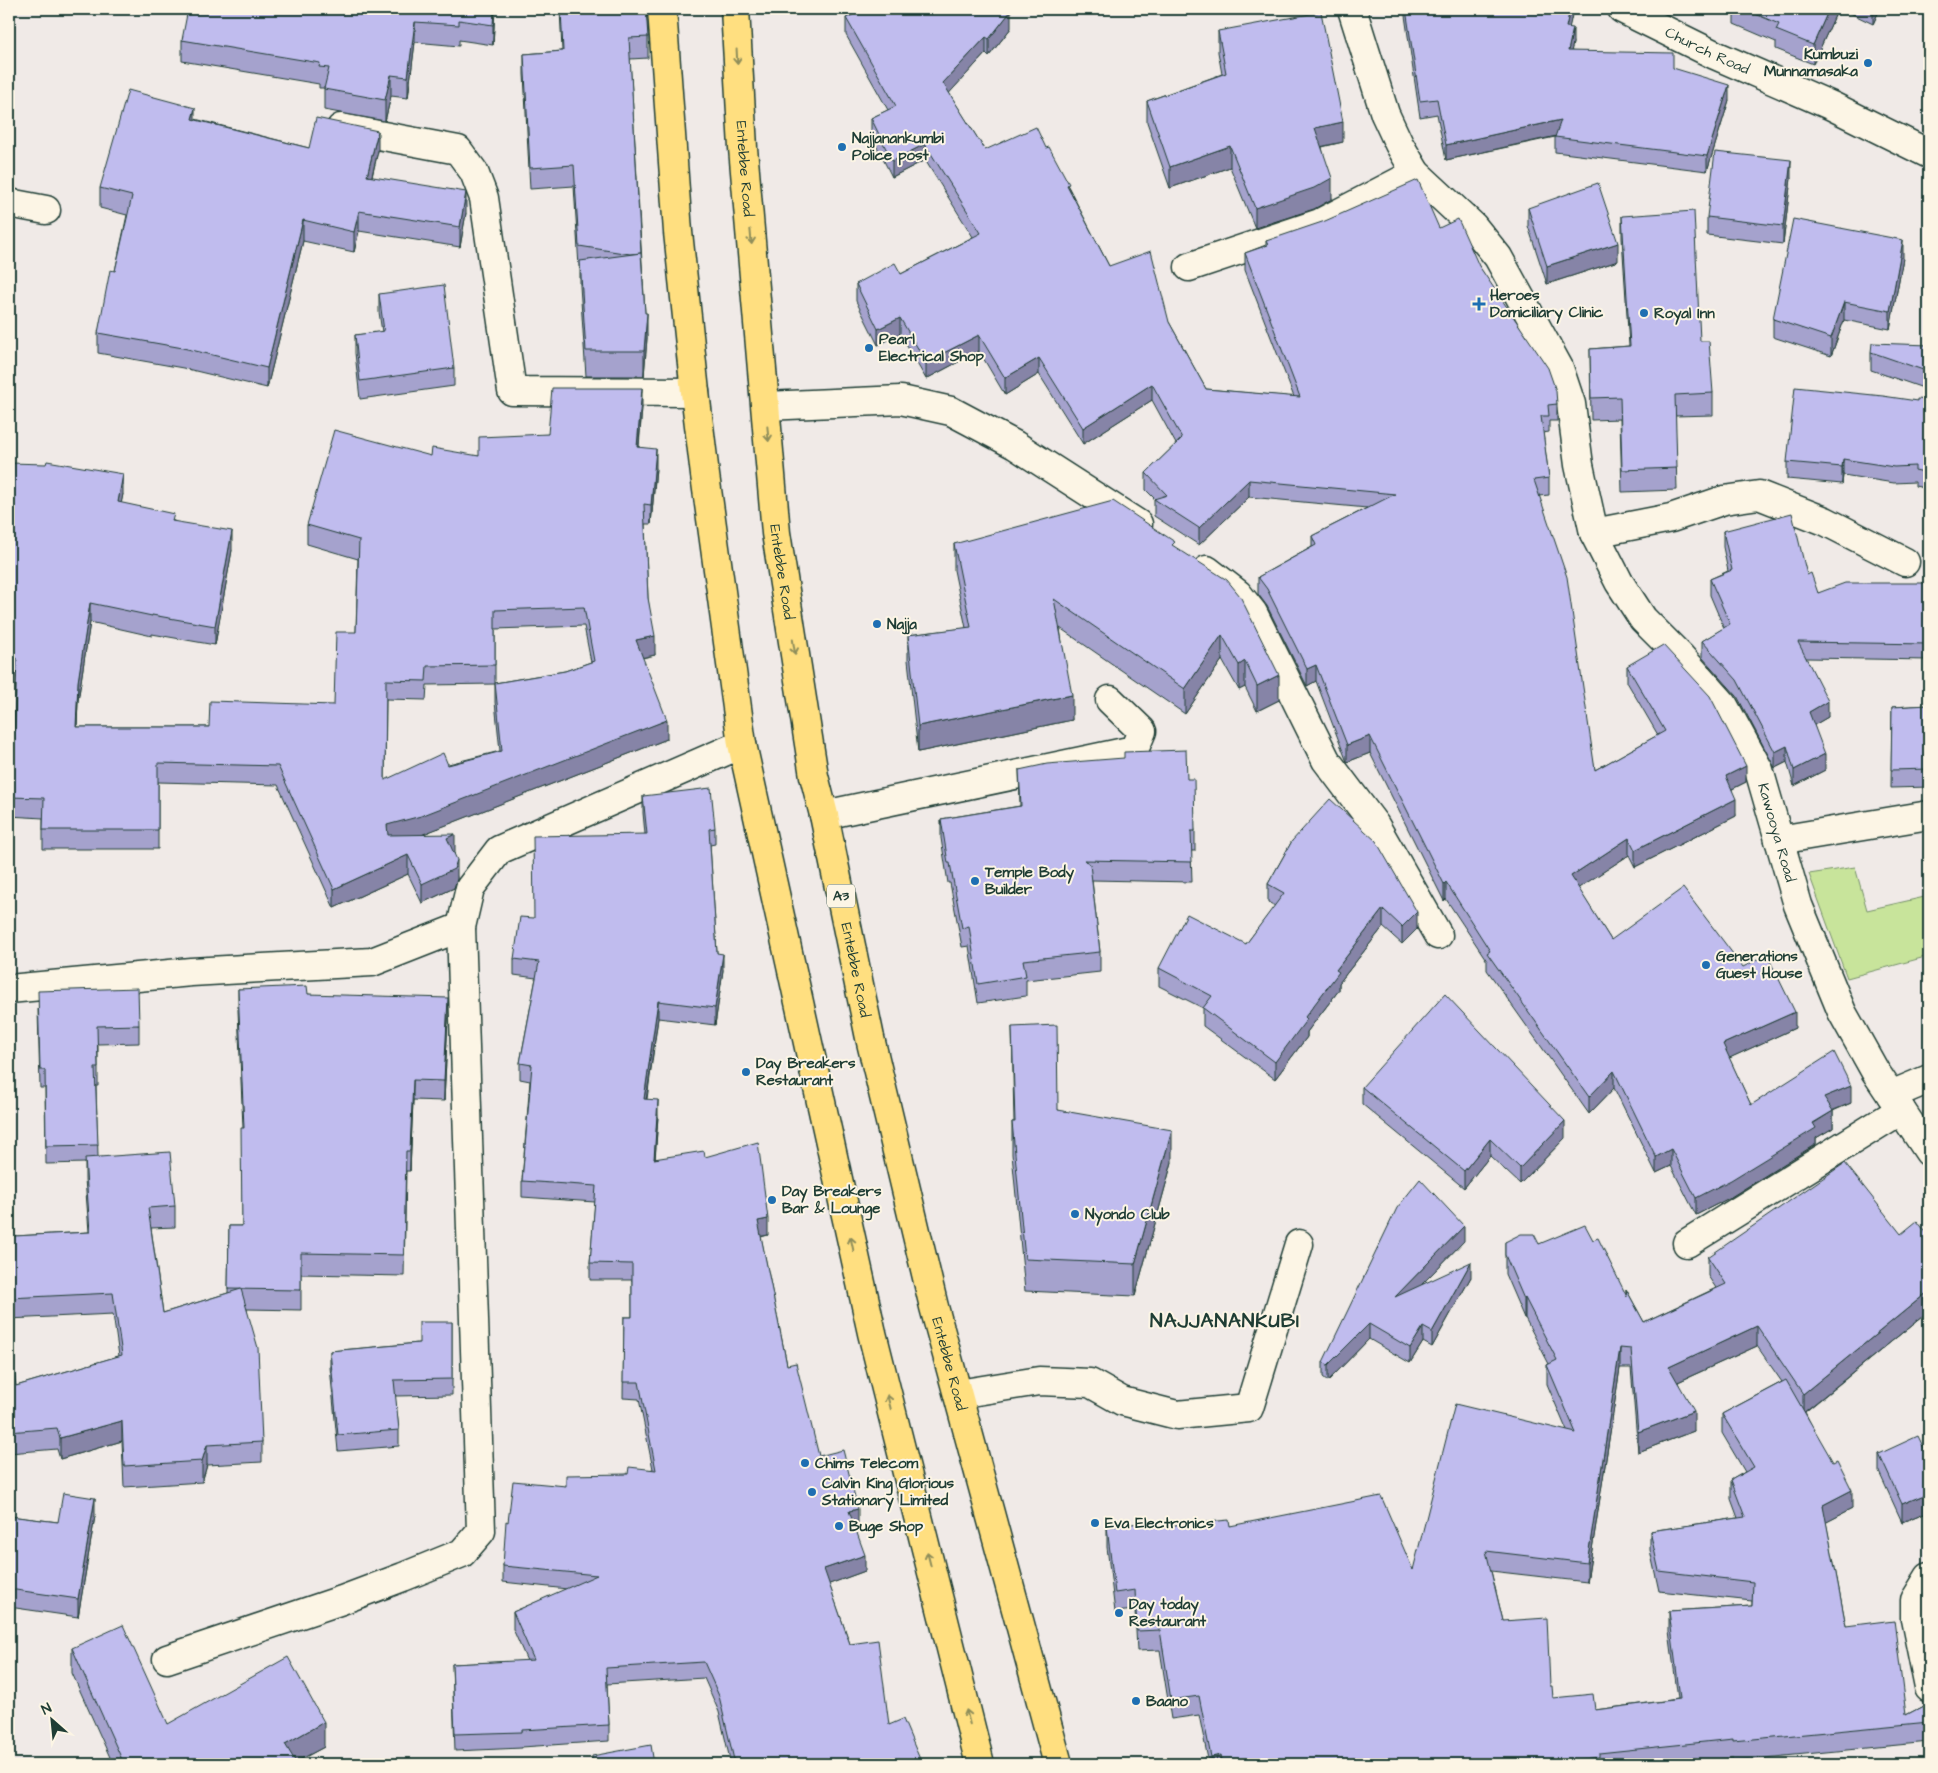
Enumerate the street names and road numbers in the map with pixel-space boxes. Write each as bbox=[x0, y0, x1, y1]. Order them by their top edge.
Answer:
street label: Church Road bbox=[1662, 21, 1753, 80]
street label: Entebbe Road bbox=[731, 120, 759, 218]
street label: Entebbe Road bbox=[765, 523, 800, 621]
street label: Kawooya Road bbox=[1753, 780, 1801, 885]
road number: A3 bbox=[827, 884, 855, 908]
street label: Entebbe Road bbox=[836, 921, 876, 1019]
street label: Entebbe Road bbox=[927, 1315, 972, 1413]

